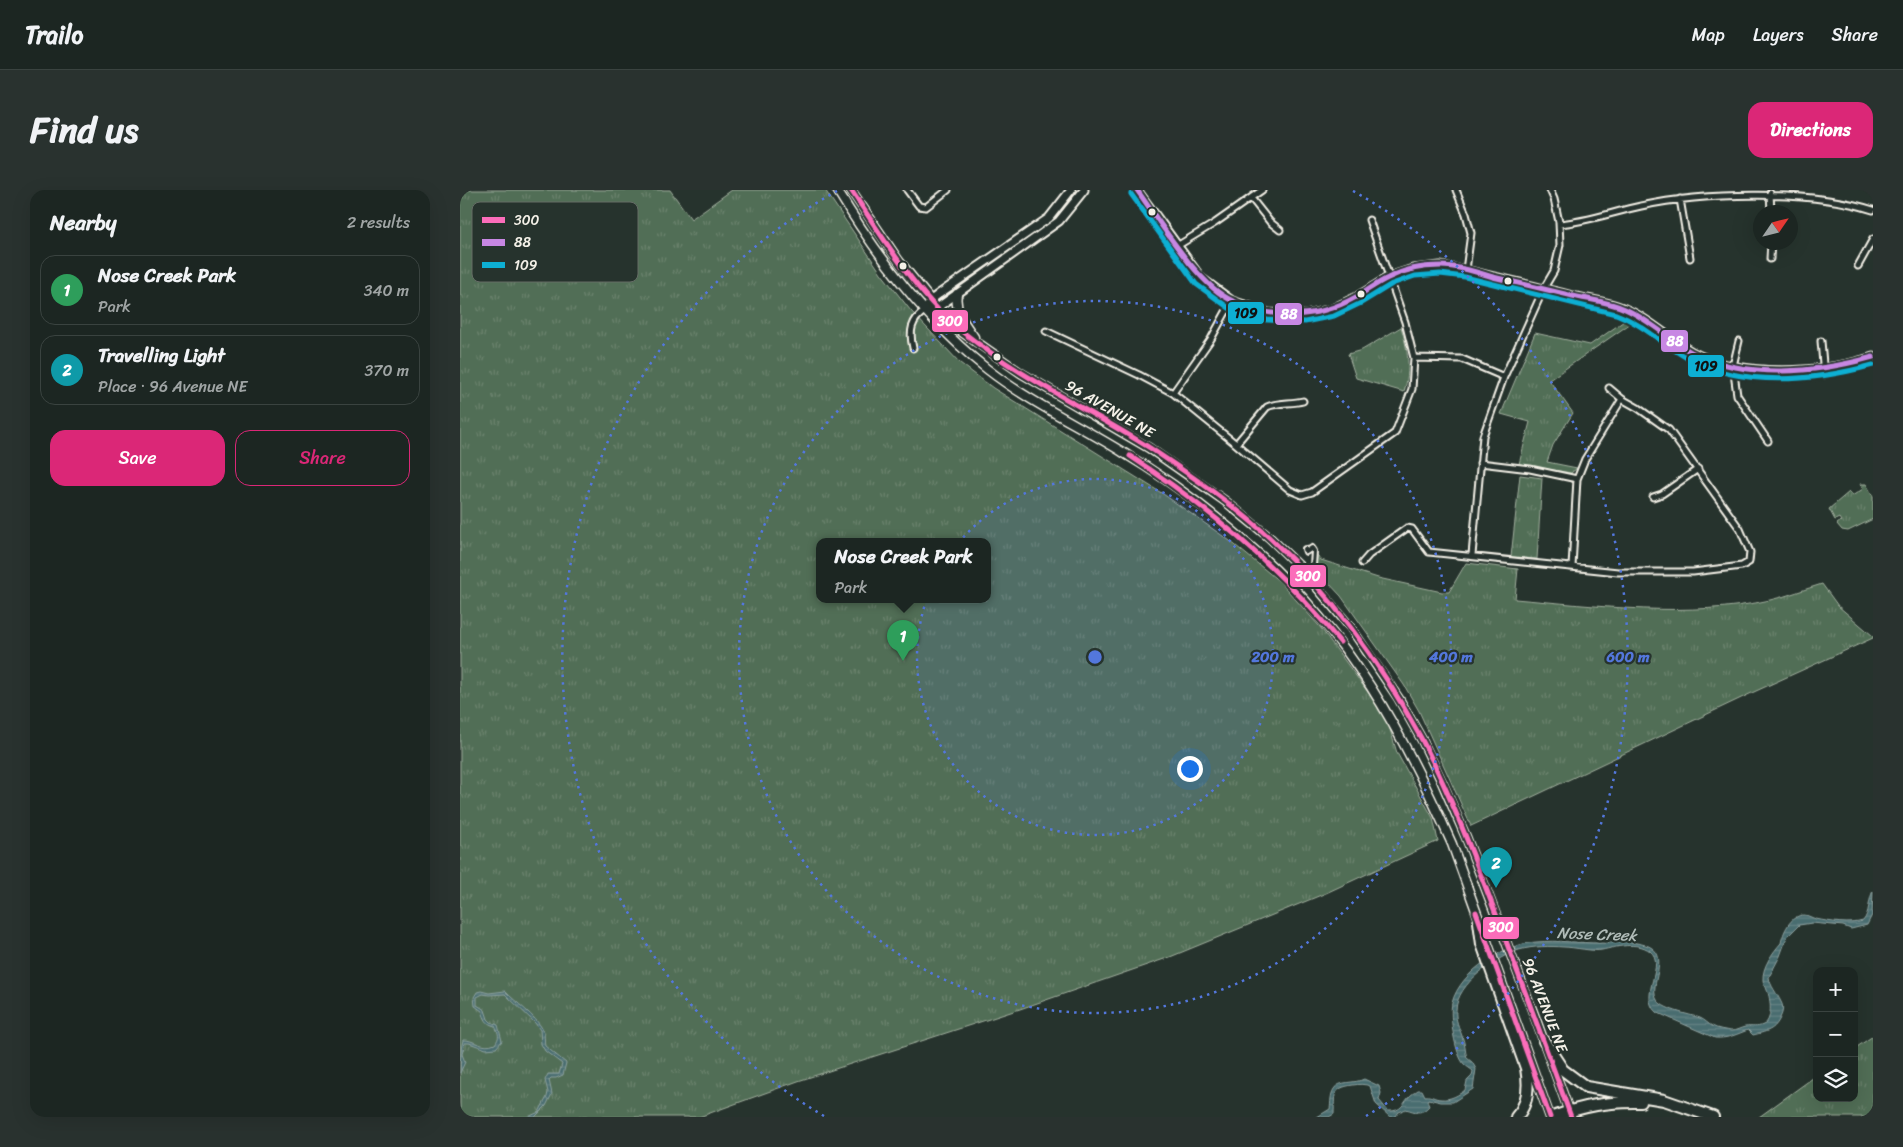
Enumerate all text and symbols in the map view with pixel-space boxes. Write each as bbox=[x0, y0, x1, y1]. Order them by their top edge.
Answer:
text: Trailo bbox=[25, 14, 83, 56]
text: Map bbox=[1692, 19, 1725, 51]
text: Layers bbox=[1753, 19, 1804, 51]
text: Share bbox=[1832, 19, 1878, 51]
text: Find us bbox=[30, 99, 138, 161]
button: Directions bbox=[1748, 102, 1873, 158]
legend bbox=[472, 202, 638, 282]
text: Nearby bbox=[50, 204, 116, 242]
north arrow bbox=[1753, 205, 1798, 250]
unlabelled marker bbox=[1147, 207, 1157, 217]
text: 2 results bbox=[347, 208, 410, 237]
text: 300 bbox=[514, 208, 540, 233]
text: 88 bbox=[514, 230, 531, 255]
text: 109 bbox=[514, 253, 538, 278]
text: Nose Creek Park bbox=[98, 259, 236, 292]
unlabelled marker bbox=[898, 261, 908, 271]
text: 1 bbox=[64, 276, 70, 305]
text: 340 m bbox=[364, 276, 409, 305]
unlabelled marker bbox=[1503, 276, 1513, 286]
unlabelled marker bbox=[1356, 289, 1366, 299]
text: Park bbox=[98, 292, 131, 321]
line badge: 109 bbox=[1227, 301, 1265, 325]
text: 109 bbox=[1234, 301, 1258, 326]
line badge: 88 bbox=[1274, 302, 1303, 326]
text: 88 bbox=[1280, 302, 1298, 327]
line badge: 300 bbox=[931, 309, 969, 333]
text: 300 bbox=[936, 309, 963, 334]
line badge: 88 bbox=[1660, 329, 1689, 353]
text: 88 bbox=[1666, 329, 1684, 354]
text: Travelling Light bbox=[98, 339, 225, 372]
unlabelled marker bbox=[992, 352, 1002, 362]
line badge: 109 bbox=[1687, 354, 1725, 378]
text: 109 bbox=[1694, 354, 1718, 379]
text: 2 bbox=[62, 356, 72, 385]
text: 370 m bbox=[365, 356, 409, 385]
text: Place · 96 Avenue NE bbox=[98, 372, 247, 401]
street label: 96 AVENUE NE bbox=[1060, 373, 1161, 446]
button: Save bbox=[50, 430, 225, 486]
button: Share bbox=[235, 430, 410, 486]
popup bbox=[816, 538, 991, 603]
text: Nose Creek Park bbox=[834, 540, 973, 573]
line badge: 300 bbox=[1289, 564, 1327, 588]
text: 300 bbox=[1294, 564, 1321, 589]
text: Park bbox=[834, 573, 867, 602]
pin: 1 bbox=[887, 620, 919, 661]
text: 200 m bbox=[1250, 644, 1295, 670]
text: 400 m bbox=[1428, 644, 1473, 670]
text: 600 m bbox=[1606, 644, 1650, 670]
centre of rings bbox=[1086, 648, 1104, 666]
your location bbox=[1177, 756, 1203, 782]
pin: 2 bbox=[1480, 847, 1512, 888]
text: 300 bbox=[1487, 915, 1514, 940]
line badge: 300 bbox=[1482, 916, 1520, 940]
water label: Nose Creek bbox=[1557, 918, 1639, 950]
street label: 96 AVENUE NE bbox=[1515, 954, 1576, 1058]
map controls bbox=[1813, 967, 1858, 1102]
button: + bbox=[1813, 967, 1858, 1012]
button: − bbox=[1813, 1012, 1858, 1057]
button: layers bbox=[1813, 1057, 1858, 1102]

